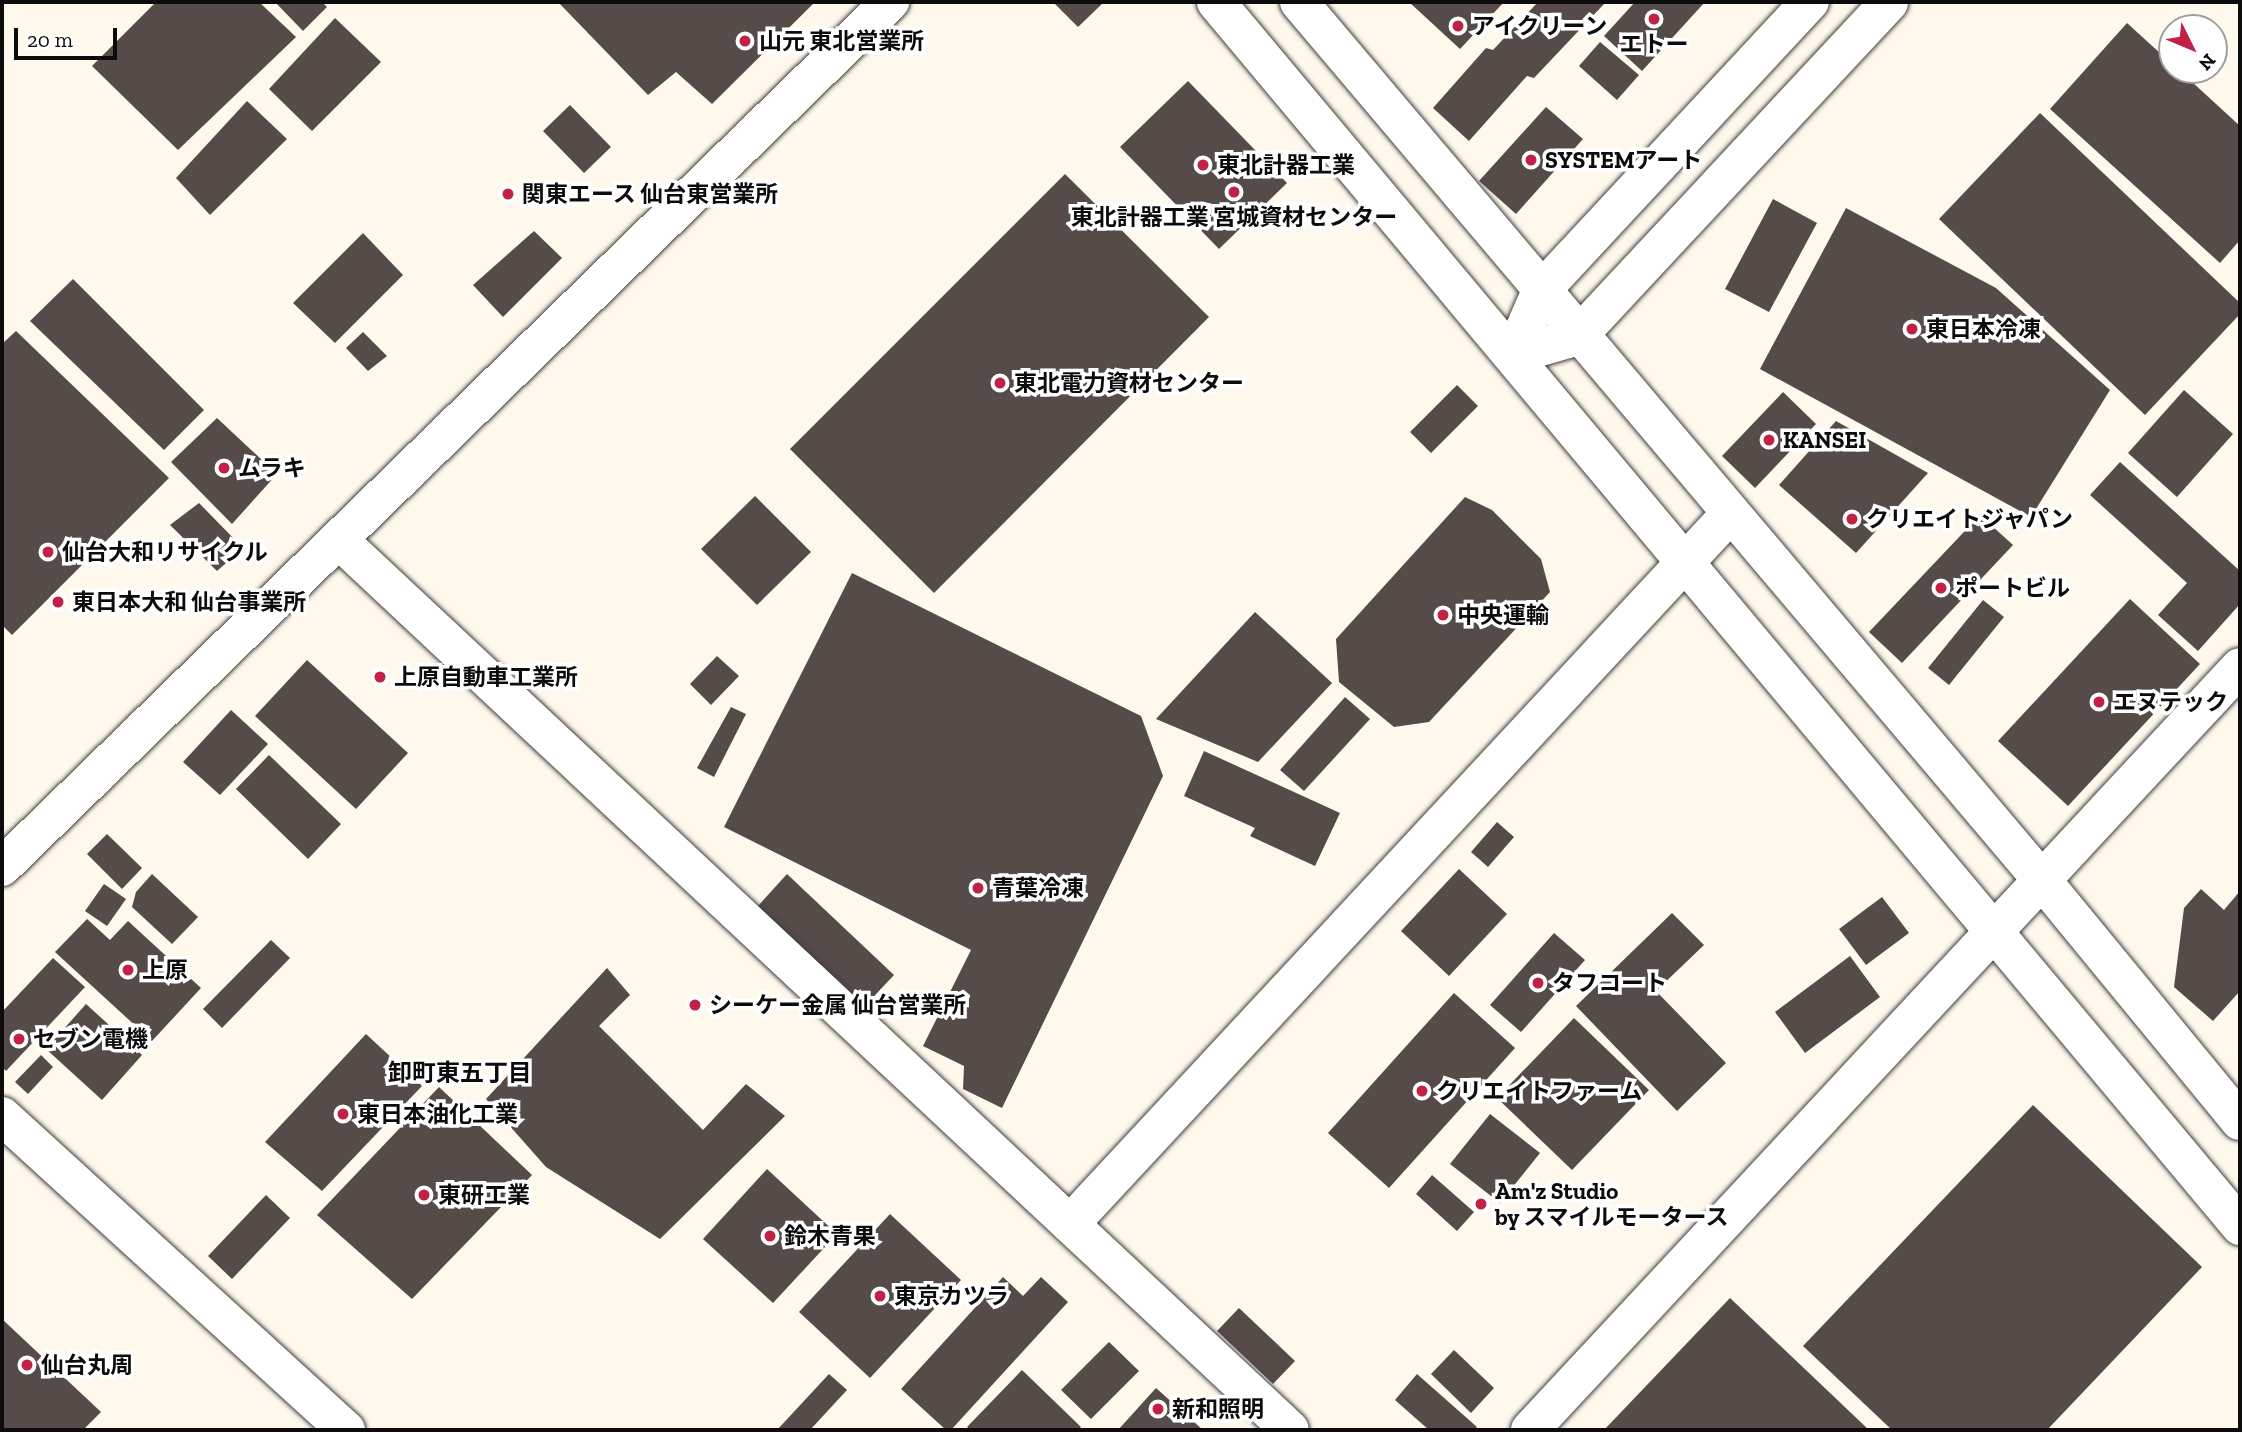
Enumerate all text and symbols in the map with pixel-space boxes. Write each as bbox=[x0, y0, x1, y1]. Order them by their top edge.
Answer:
marker: エトー bbox=[1646, 11, 1662, 27]
place label: アイクリーン bbox=[1472, 12, 1610, 40]
scale bar bbox=[18, 14, 121, 58]
north arrow bbox=[2158, 14, 2228, 84]
marker: アイクリーン bbox=[1450, 18, 1466, 34]
text: 20 m bbox=[27, 27, 73, 52]
place label: 山元 東北営業所 bbox=[759, 27, 924, 55]
place label: エトー bbox=[1620, 30, 1688, 58]
marker: 山元 東北営業所 bbox=[737, 33, 753, 49]
text: N bbox=[2194, 49, 2221, 75]
place label: SYSTEMアート bbox=[1545, 146, 1702, 174]
place label: 東北計器工業 bbox=[1217, 151, 1355, 179]
marker: SYSTEMアート bbox=[1523, 152, 1539, 168]
marker: 東北計器工業 bbox=[1195, 157, 1211, 173]
place label: 関東エース 仙台東営業所 bbox=[522, 180, 779, 208]
marker: 東北計器工業 宮城資材センター bbox=[1226, 184, 1242, 200]
marker: 関東エース 仙台東営業所 bbox=[500, 186, 516, 202]
place label: 東北計器工業 宮城資材センター bbox=[1071, 203, 1397, 231]
place label: 東日本冷凍 bbox=[1926, 315, 2041, 343]
marker: 東日本冷凍 bbox=[1904, 321, 1920, 337]
place label: 東北電力資材センター bbox=[1014, 369, 1244, 397]
marker: 東北電力資材センター bbox=[992, 375, 1008, 391]
place label: KANSEI bbox=[1783, 426, 1866, 454]
marker: KANSEI bbox=[1761, 432, 1777, 448]
place label: ムラキ bbox=[238, 454, 307, 482]
marker: ムラキ bbox=[216, 460, 232, 476]
place label: クリエイトジャパン bbox=[1866, 505, 2073, 533]
marker: クリエイトジャパン bbox=[1844, 511, 1860, 527]
place label: 仙台大和リサイクル bbox=[62, 538, 269, 566]
marker: 仙台大和リサイクル bbox=[40, 544, 56, 560]
place label: ポートビル bbox=[1955, 574, 2070, 602]
marker: ポートビル bbox=[1933, 580, 1949, 596]
place label: 東日本大和 仙台事業所 bbox=[72, 588, 306, 616]
marker: 東日本大和 仙台事業所 bbox=[50, 594, 66, 610]
place label: 中央運輸 bbox=[1457, 601, 1549, 629]
marker: 中央運輸 bbox=[1435, 607, 1451, 623]
place label: 上原自動車工業所 bbox=[394, 663, 578, 691]
marker: 上原自動車工業所 bbox=[372, 669, 388, 685]
place label: エヌテック bbox=[2113, 688, 2228, 716]
marker: エヌテック bbox=[2091, 694, 2107, 710]
place label: 青葉冷凍 bbox=[992, 874, 1084, 902]
marker: 青葉冷凍 bbox=[970, 880, 986, 896]
place label: 上原 bbox=[142, 956, 188, 984]
marker: 上原 bbox=[120, 962, 136, 978]
place label: タフコート bbox=[1552, 969, 1667, 997]
marker: タフコート bbox=[1530, 975, 1546, 991]
place label: シーケー金属 仙台営業所 bbox=[709, 991, 966, 1019]
marker: シーケー金属 仙台営業所 bbox=[687, 997, 703, 1013]
place label: セブン電機 bbox=[33, 1025, 148, 1053]
marker: セブン電機 bbox=[11, 1031, 27, 1047]
district label: 卸町東五丁目 bbox=[388, 1059, 532, 1087]
place label: クリエイトファーム bbox=[1436, 1077, 1643, 1105]
marker: クリエイトファーム bbox=[1414, 1083, 1430, 1099]
place label: 東日本油化工業 bbox=[357, 1100, 518, 1128]
marker: 東日本油化工業 bbox=[335, 1106, 351, 1122]
place label: Am'z Studio by スマイルモータース bbox=[1495, 1177, 1731, 1231]
place label: 東研工業 bbox=[438, 1181, 530, 1209]
marker: 東研工業 bbox=[416, 1187, 432, 1203]
marker: Am'z Studio by スマイルモータース bbox=[1473, 1196, 1489, 1212]
place label: 鈴木青果 bbox=[784, 1222, 876, 1250]
marker: 鈴木青果 bbox=[762, 1228, 778, 1244]
place label: 東京カツラ bbox=[894, 1282, 1009, 1310]
marker: 東京カツラ bbox=[872, 1288, 888, 1304]
place label: 仙台丸周 bbox=[41, 1351, 133, 1379]
marker: 仙台丸周 bbox=[19, 1357, 35, 1373]
place label: 新和照明 bbox=[1172, 1395, 1264, 1423]
marker: 新和照明 bbox=[1150, 1401, 1166, 1417]

